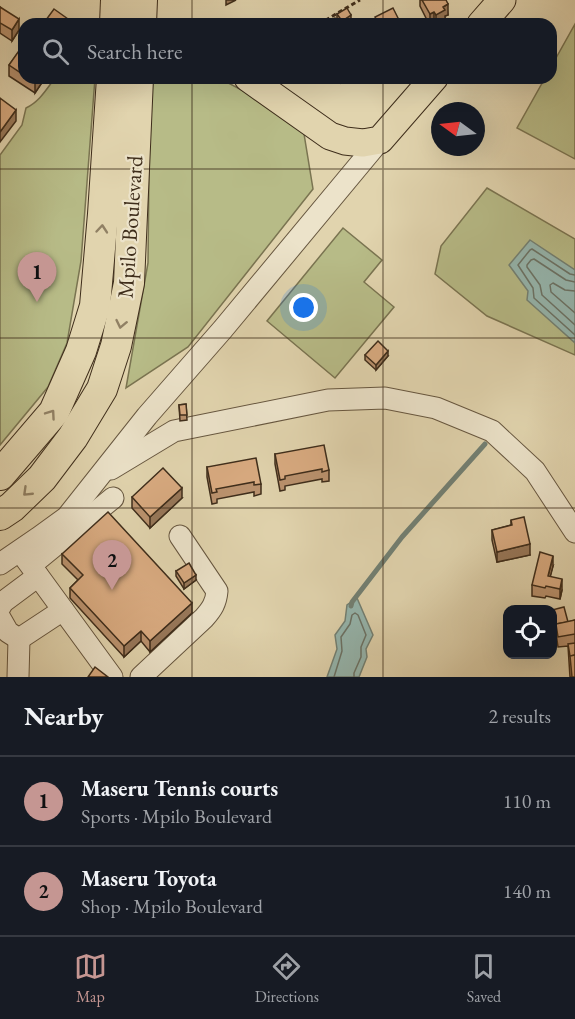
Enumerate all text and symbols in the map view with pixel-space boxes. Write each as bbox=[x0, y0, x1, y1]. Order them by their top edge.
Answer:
search box bbox=[18, 18, 557, 84]
icon: search bbox=[39, 35, 72, 68]
text: Search here bbox=[87, 37, 182, 66]
north arrow bbox=[431, 102, 485, 156]
street label: Mpilo Boulevard bbox=[111, 154, 150, 299]
one-way arrow bbox=[95, 224, 108, 233]
pin: 1 bbox=[18, 252, 57, 302]
your location bbox=[289, 293, 318, 322]
one-way arrow bbox=[115, 319, 128, 329]
one-way arrow bbox=[44, 410, 55, 421]
one-way arrow bbox=[24, 485, 34, 496]
pin: 2 bbox=[92, 540, 132, 590]
map controls bbox=[503, 605, 557, 659]
button: locate bbox=[503, 605, 557, 659]
text: Nearby bbox=[24, 699, 104, 733]
text: 2 results bbox=[488, 703, 551, 729]
text: Maseru Tennis courts bbox=[81, 774, 278, 803]
text: 1 bbox=[38, 788, 49, 814]
text: 110 m bbox=[503, 788, 551, 814]
text: Sports · Mpilo Boulevard bbox=[81, 803, 272, 829]
text: Maseru Toyota bbox=[81, 864, 217, 893]
text: 2 bbox=[38, 878, 49, 904]
text: 140 m bbox=[503, 878, 551, 904]
text: Shop · Mpilo Boulevard bbox=[81, 893, 263, 919]
tab: Map bbox=[74, 950, 107, 1007]
tab: Directions bbox=[255, 950, 319, 1007]
tab: Saved bbox=[467, 950, 501, 1007]

